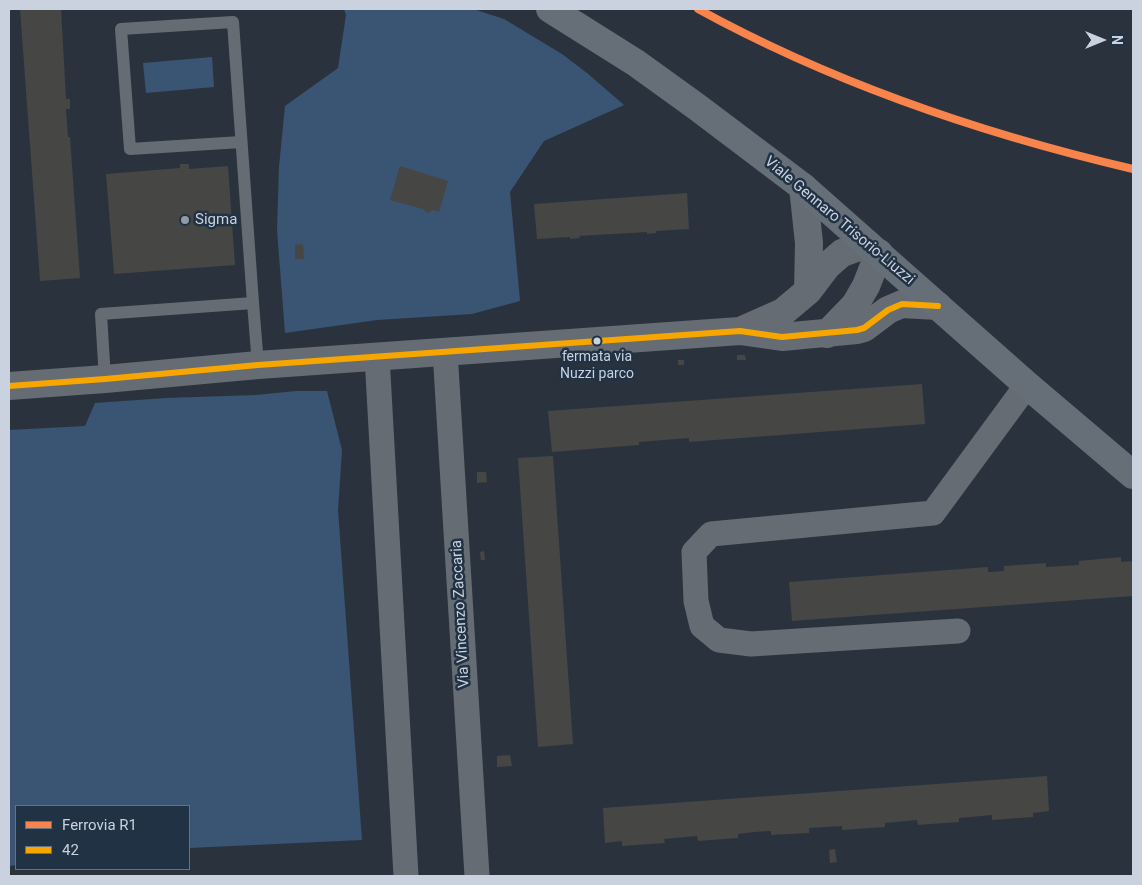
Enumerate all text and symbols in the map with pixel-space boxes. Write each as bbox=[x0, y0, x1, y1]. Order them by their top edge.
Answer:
north arrow bbox=[1077, 15, 1127, 65]
text: N bbox=[1109, 35, 1125, 45]
street label: Viale Gennaro Trisorio-Liuzzi bbox=[760, 153, 918, 289]
place label: Sigma bbox=[195, 211, 237, 229]
marker: Sigma bbox=[179, 214, 191, 226]
marker: fermata via Nuzzi parco bbox=[592, 336, 602, 346]
place label: fermata via Nuzzi parco bbox=[560, 349, 634, 382]
street label: Via Vincenzo Zaccaria bbox=[448, 540, 474, 688]
legend bbox=[15, 805, 190, 870]
text: Ferrovia R1 bbox=[62, 816, 137, 834]
text: 42 bbox=[62, 841, 79, 859]

